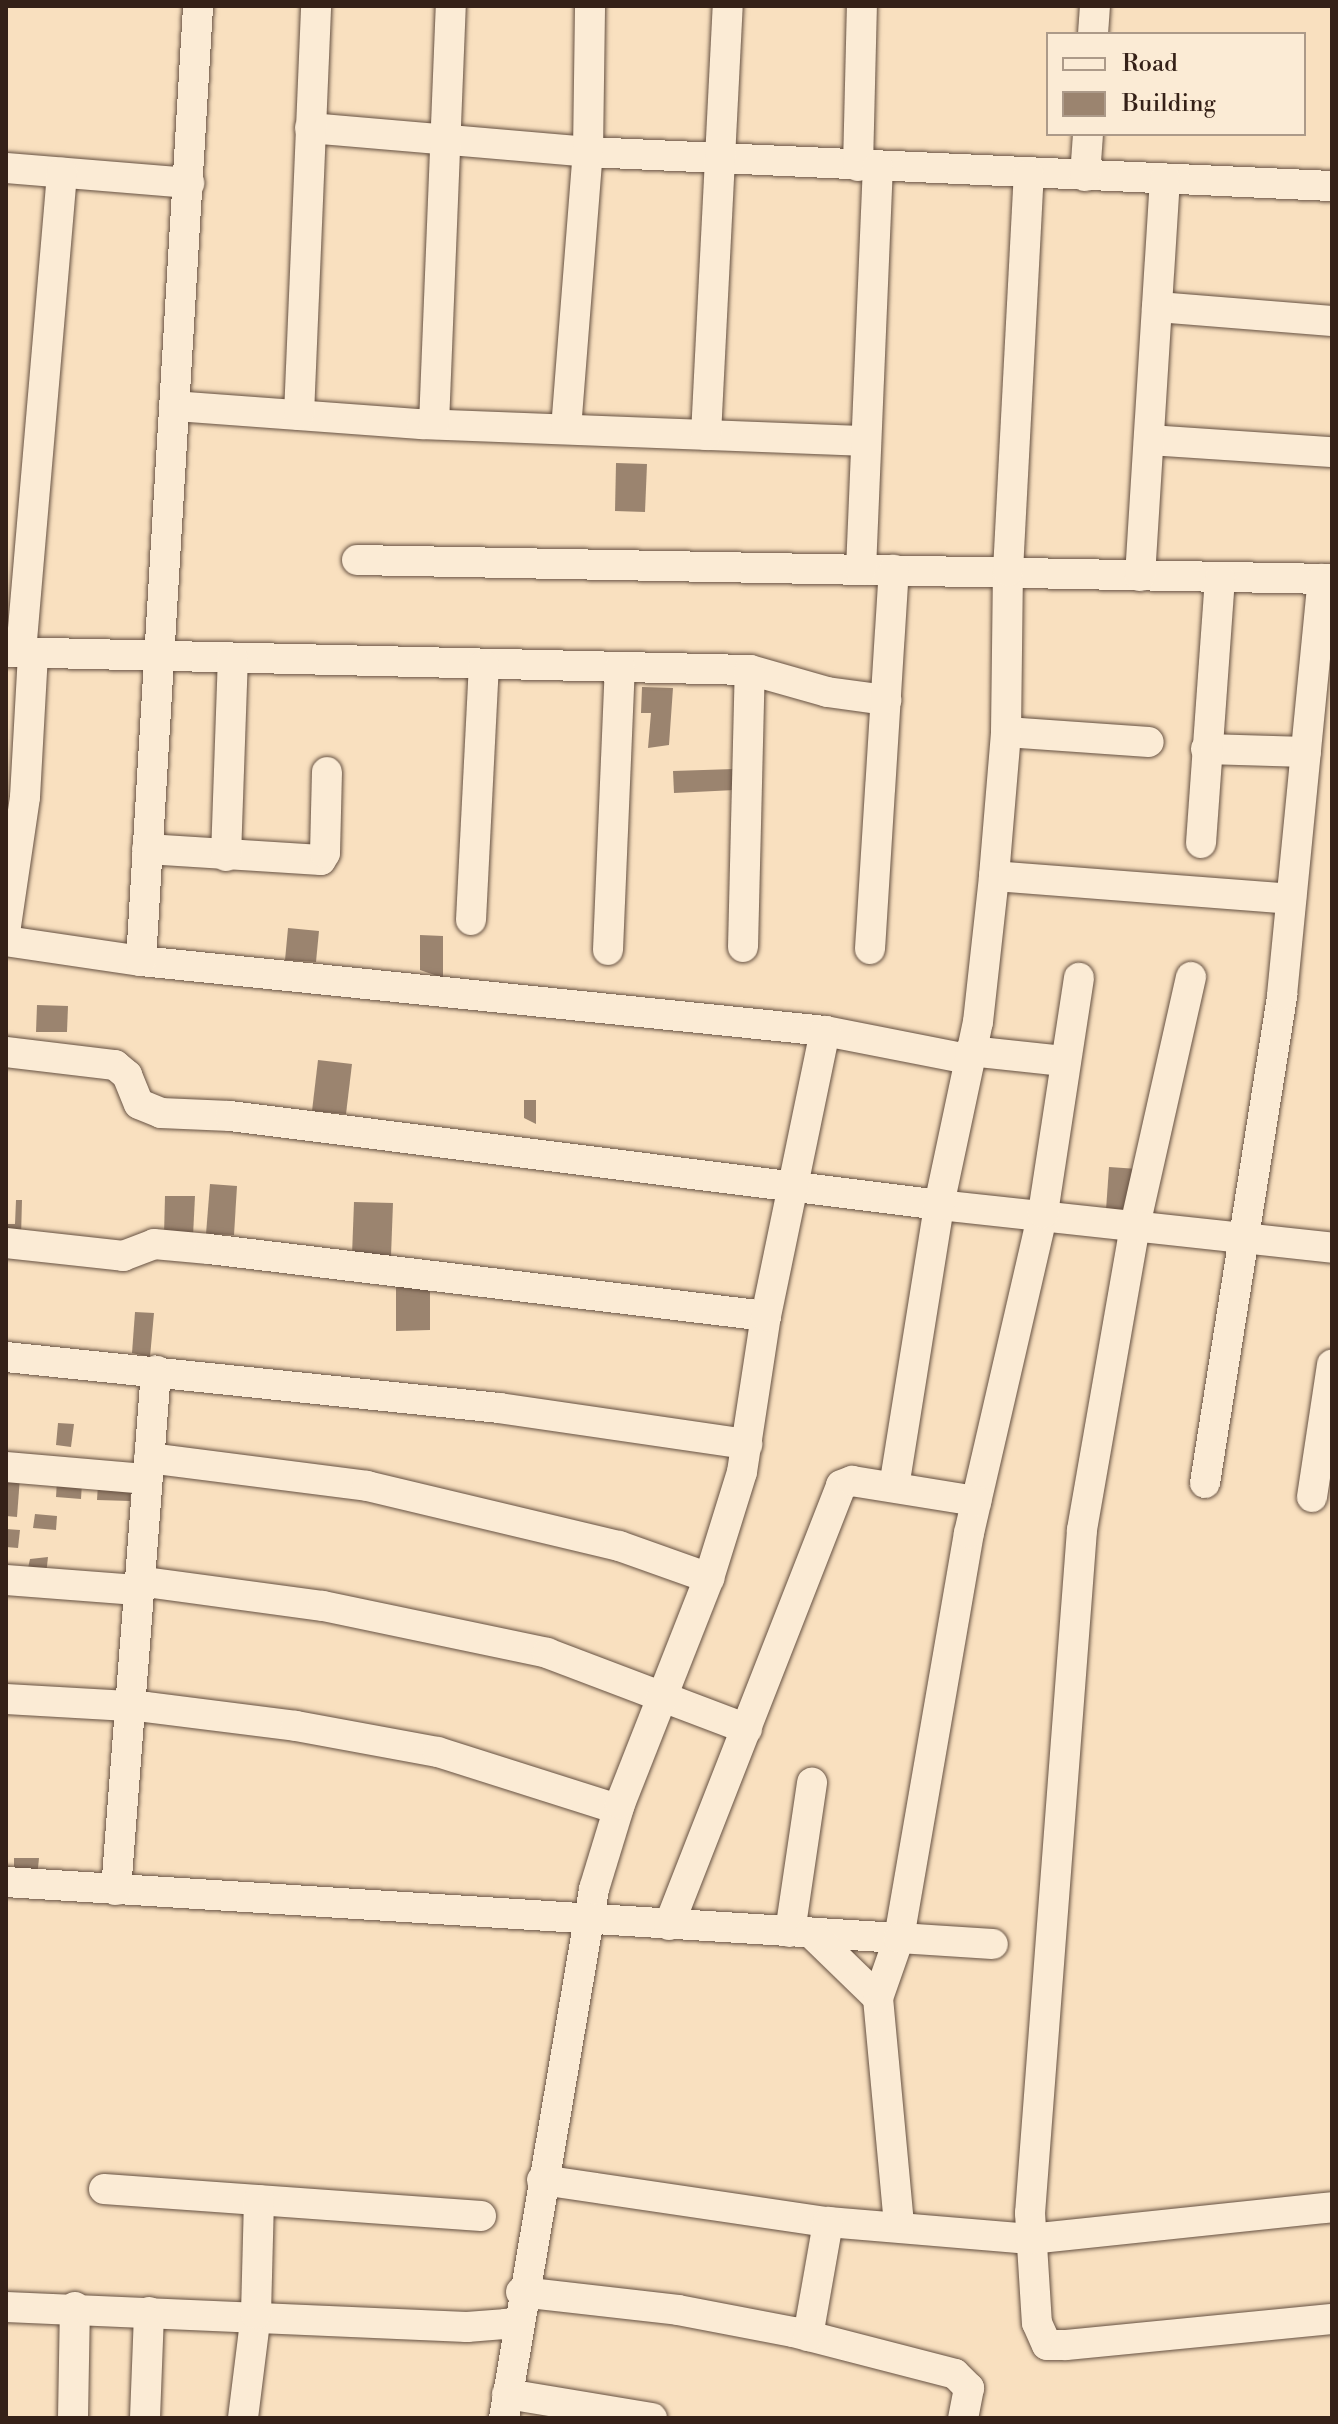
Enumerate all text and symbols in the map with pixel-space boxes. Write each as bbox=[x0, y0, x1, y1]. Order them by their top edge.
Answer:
legend bbox=[1046, 32, 1306, 136]
text: Road bbox=[1122, 49, 1178, 79]
text: Building bbox=[1122, 89, 1216, 119]

